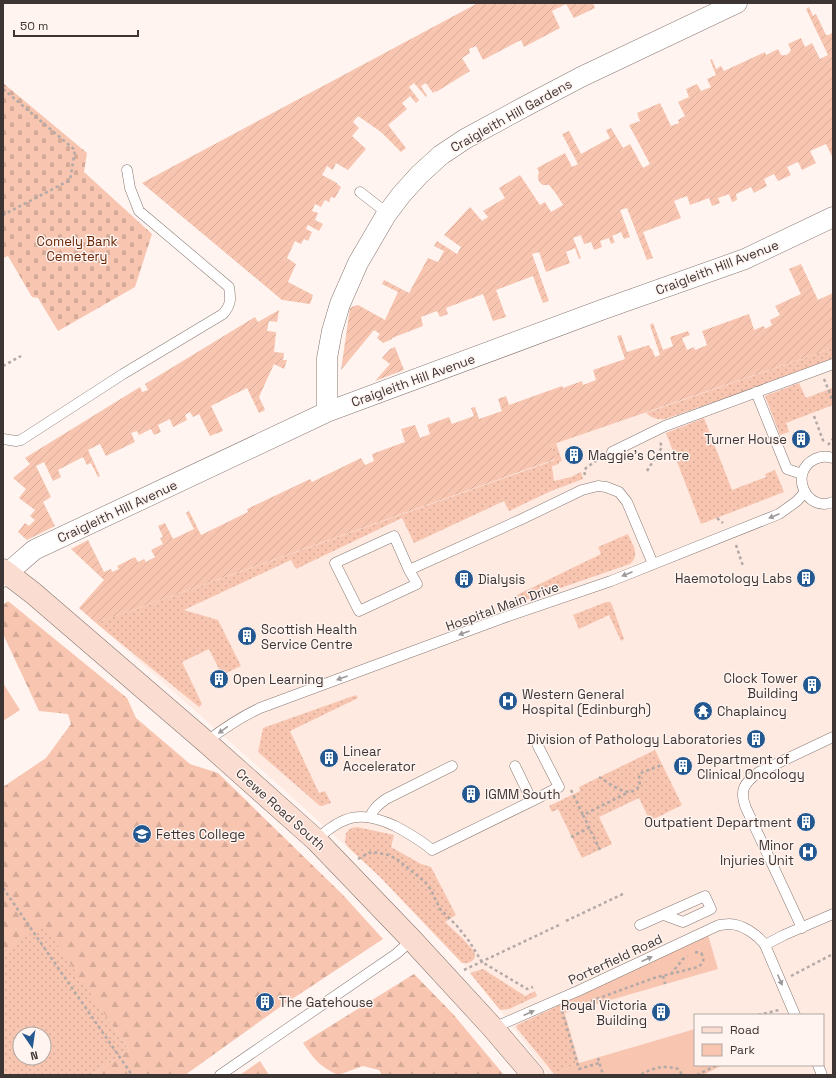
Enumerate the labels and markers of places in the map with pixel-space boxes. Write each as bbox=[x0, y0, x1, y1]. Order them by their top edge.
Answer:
building icon: Turner House bbox=[790, 428, 812, 450]
place label: Turner House bbox=[705, 431, 787, 448]
building icon: Maggie's Centre bbox=[563, 444, 585, 466]
place label: Maggie's Centre bbox=[588, 447, 689, 464]
building icon: Haemotology Labs bbox=[795, 567, 817, 589]
building icon: Dialysis bbox=[453, 568, 475, 590]
place label: Haemotology Labs bbox=[675, 570, 792, 587]
place label: Dialysis bbox=[478, 571, 525, 588]
place label: Scottish Health Service Centre bbox=[261, 621, 357, 653]
building icon: Scottish Health Service Centre bbox=[236, 625, 258, 647]
building icon: Open Learning bbox=[208, 668, 230, 690]
place label: Clock Tower Building bbox=[724, 670, 798, 702]
place label: Open Learning bbox=[233, 671, 324, 688]
building icon: Clock Tower Building bbox=[801, 674, 823, 696]
place label: Western General Hospital (Edinburgh) bbox=[522, 686, 651, 718]
hospital icon: Western General Hospital (Edinburgh) bbox=[497, 690, 519, 712]
temple icon: Chaplaincy bbox=[692, 700, 714, 722]
place label: Chaplaincy bbox=[717, 703, 787, 720]
building icon: Division of Pathology Laboratories bbox=[745, 728, 767, 750]
place label: Division of Pathology Laboratories bbox=[527, 731, 742, 748]
place label: Linear Accelerator bbox=[343, 743, 416, 775]
building icon: Linear Accelerator bbox=[318, 747, 340, 769]
place label: Department of Clinical Oncology bbox=[697, 751, 805, 783]
building icon: Department of Clinical Oncology bbox=[672, 755, 694, 777]
building icon: IGMM South bbox=[460, 783, 482, 805]
place label: IGMM South bbox=[485, 786, 560, 803]
building icon: Outpatient Department bbox=[795, 811, 817, 833]
place label: Outpatient Department bbox=[644, 814, 792, 831]
school or university icon: Fettes College bbox=[131, 823, 153, 845]
place label: Fettes College bbox=[156, 826, 245, 843]
place label: Minor Injuries Unit bbox=[720, 837, 794, 869]
hospital icon: Minor Injuries Unit bbox=[797, 841, 819, 863]
building icon: The Gatehouse bbox=[254, 991, 276, 1013]
place label: The Gatehouse bbox=[279, 994, 373, 1011]
place label: Royal Victoria Building bbox=[561, 997, 648, 1029]
building icon: Royal Victoria Building bbox=[650, 1001, 672, 1023]

